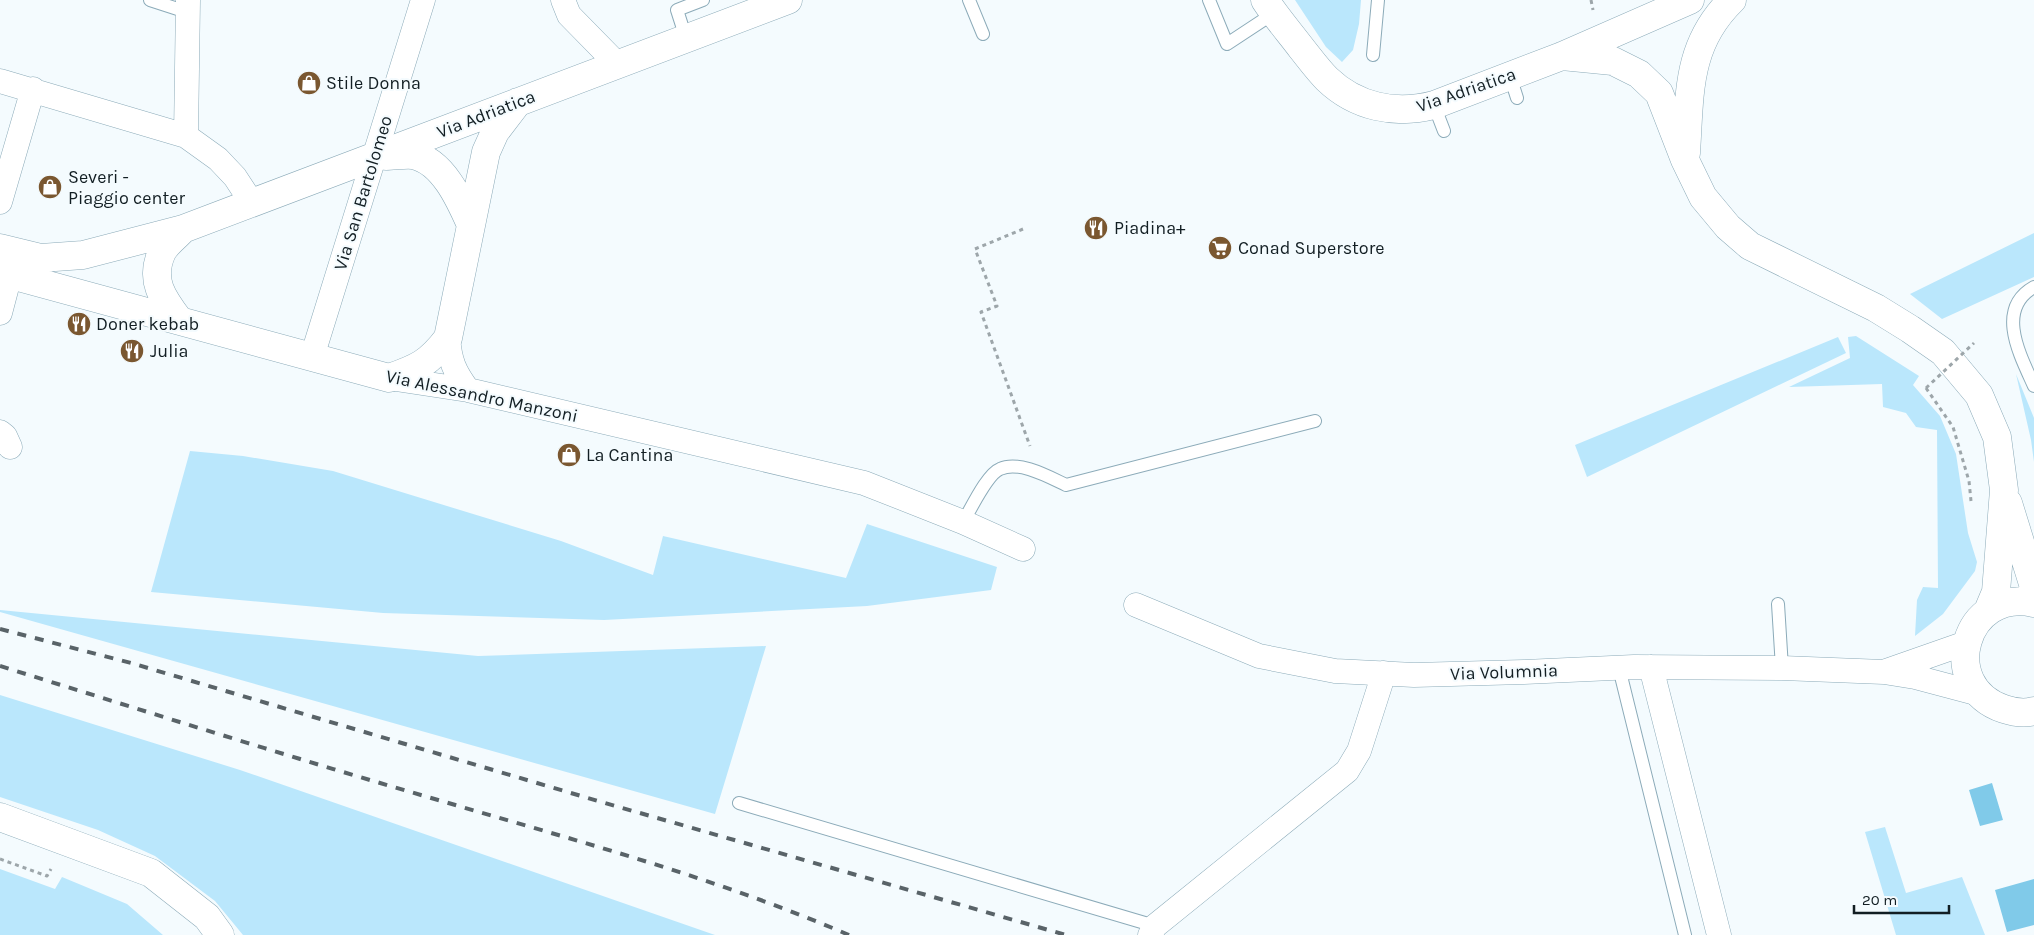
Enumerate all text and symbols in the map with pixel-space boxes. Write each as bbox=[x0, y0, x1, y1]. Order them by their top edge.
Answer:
street label: Via Adriatica bbox=[1413, 63, 1519, 117]
shop icon: Stile Donna bbox=[296, 70, 322, 96]
place label: Stile Donna bbox=[326, 72, 421, 94]
street label: Via Adriatica bbox=[434, 85, 538, 143]
street label: Via San Bartolomeo bbox=[329, 113, 397, 273]
place label: Severi - Piaggio center bbox=[68, 166, 185, 209]
shop icon: Severi - Piaggio center bbox=[37, 174, 63, 200]
restaurant icon: Piadina+ bbox=[1083, 215, 1109, 241]
place label: Piadina+ bbox=[1114, 217, 1186, 239]
supermarket icon: Conad Superstore bbox=[1207, 235, 1233, 261]
place label: Conad Superstore bbox=[1238, 237, 1384, 259]
restaurant icon: Doner kebab bbox=[66, 311, 92, 337]
place label: Doner kebab bbox=[96, 313, 199, 335]
restaurant icon: Julia bbox=[119, 338, 145, 364]
place label: Julia bbox=[150, 340, 188, 362]
street label: Via Alessandro Manzoni bbox=[384, 365, 580, 427]
shop icon: La Cantina bbox=[556, 442, 582, 468]
place label: La Cantina bbox=[586, 444, 673, 466]
street label: Via Volumnia bbox=[1450, 659, 1558, 685]
scale bar bbox=[1854, 882, 1949, 914]
text: 20 m bbox=[1862, 891, 1897, 909]

